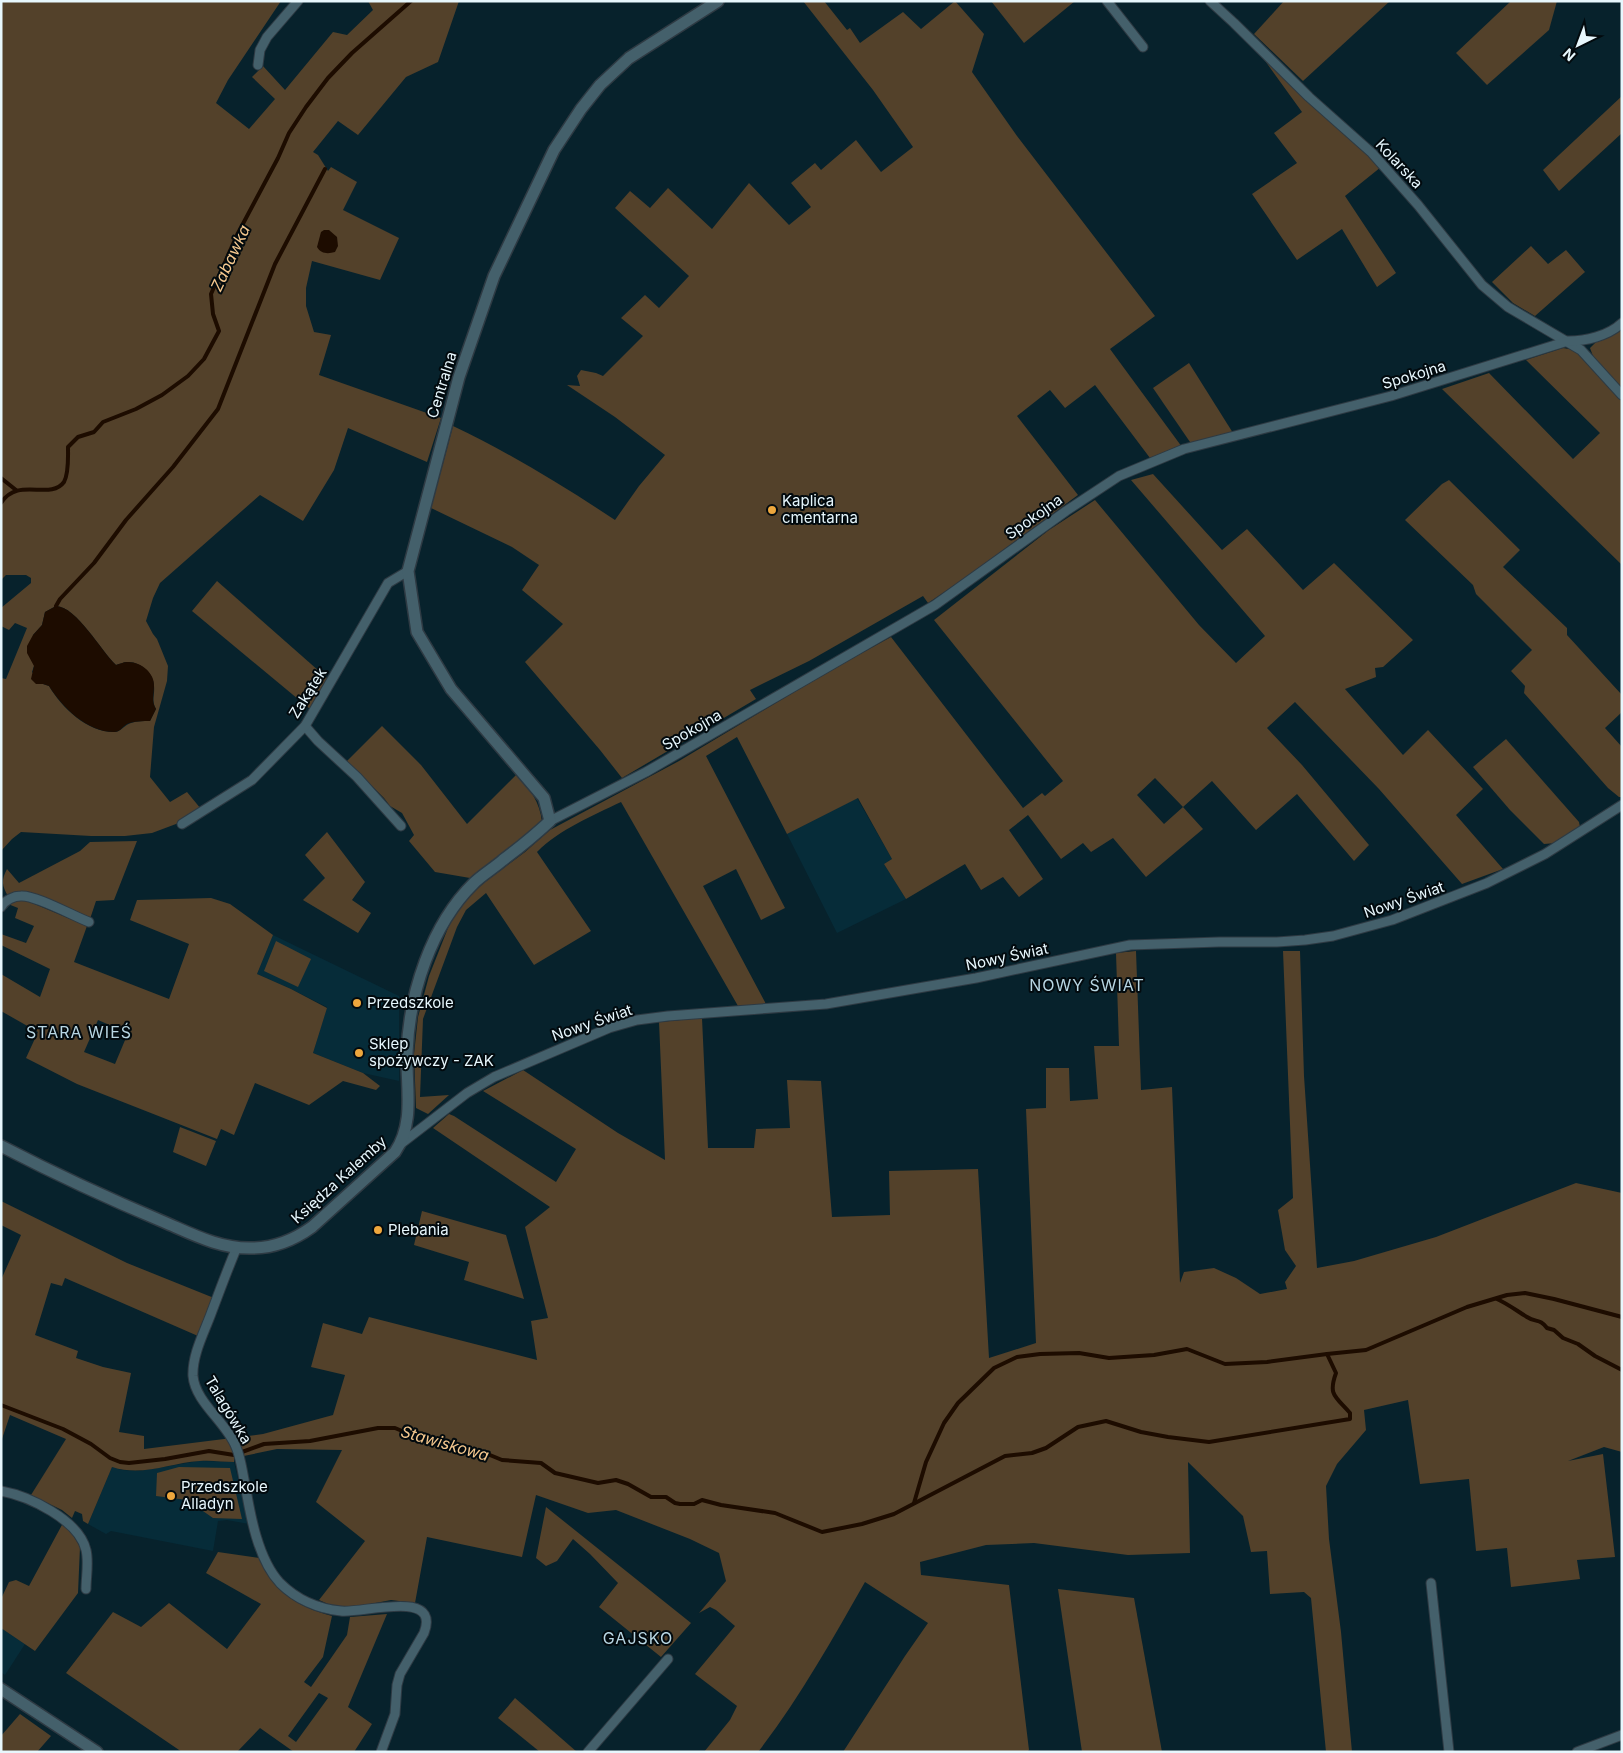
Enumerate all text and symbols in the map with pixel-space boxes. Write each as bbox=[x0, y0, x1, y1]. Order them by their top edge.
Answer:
north arrow bbox=[1553, 20, 1603, 70]
text: N bbox=[1559, 45, 1579, 65]
street label: Kolarska bbox=[1372, 135, 1427, 192]
water label: Zabawka bbox=[206, 222, 254, 294]
street label: Centralna bbox=[422, 349, 461, 420]
street label: Spokojna bbox=[1380, 356, 1448, 393]
street label: Spokojna bbox=[1001, 490, 1066, 543]
place label: Kaplica cmentarna bbox=[782, 491, 858, 527]
marker: Kaplica cmentarna bbox=[766, 504, 778, 516]
street label: Zakątek bbox=[285, 663, 331, 722]
street label: Spokojna bbox=[659, 705, 725, 754]
street label: Nowy Świat bbox=[1361, 877, 1447, 922]
street label: Nowy Świat bbox=[964, 938, 1050, 975]
district label: NOWY ŚWIAT bbox=[1029, 975, 1145, 995]
place label: Przedszkole bbox=[367, 993, 454, 1012]
marker: Przedszkole bbox=[351, 997, 363, 1009]
street label: Nowy Świat bbox=[549, 1000, 635, 1045]
district label: STARA WIEŚ bbox=[26, 1022, 132, 1042]
place label: Sklep spożywczy - ZAK bbox=[369, 1034, 494, 1070]
marker: Sklep spożywczy - ZAK bbox=[353, 1047, 365, 1059]
street label: Księdza Kalemby bbox=[287, 1131, 391, 1227]
place label: Plebania bbox=[388, 1220, 449, 1239]
marker: Plebania bbox=[372, 1224, 384, 1236]
street label: Talagówka bbox=[201, 1372, 256, 1447]
water label: Stawiskowa bbox=[399, 1421, 492, 1465]
place label: Przedszkole Alladyn bbox=[181, 1477, 268, 1513]
marker: Przedszkole Alladyn bbox=[165, 1490, 177, 1502]
district label: GAJSKO bbox=[603, 1628, 673, 1648]

